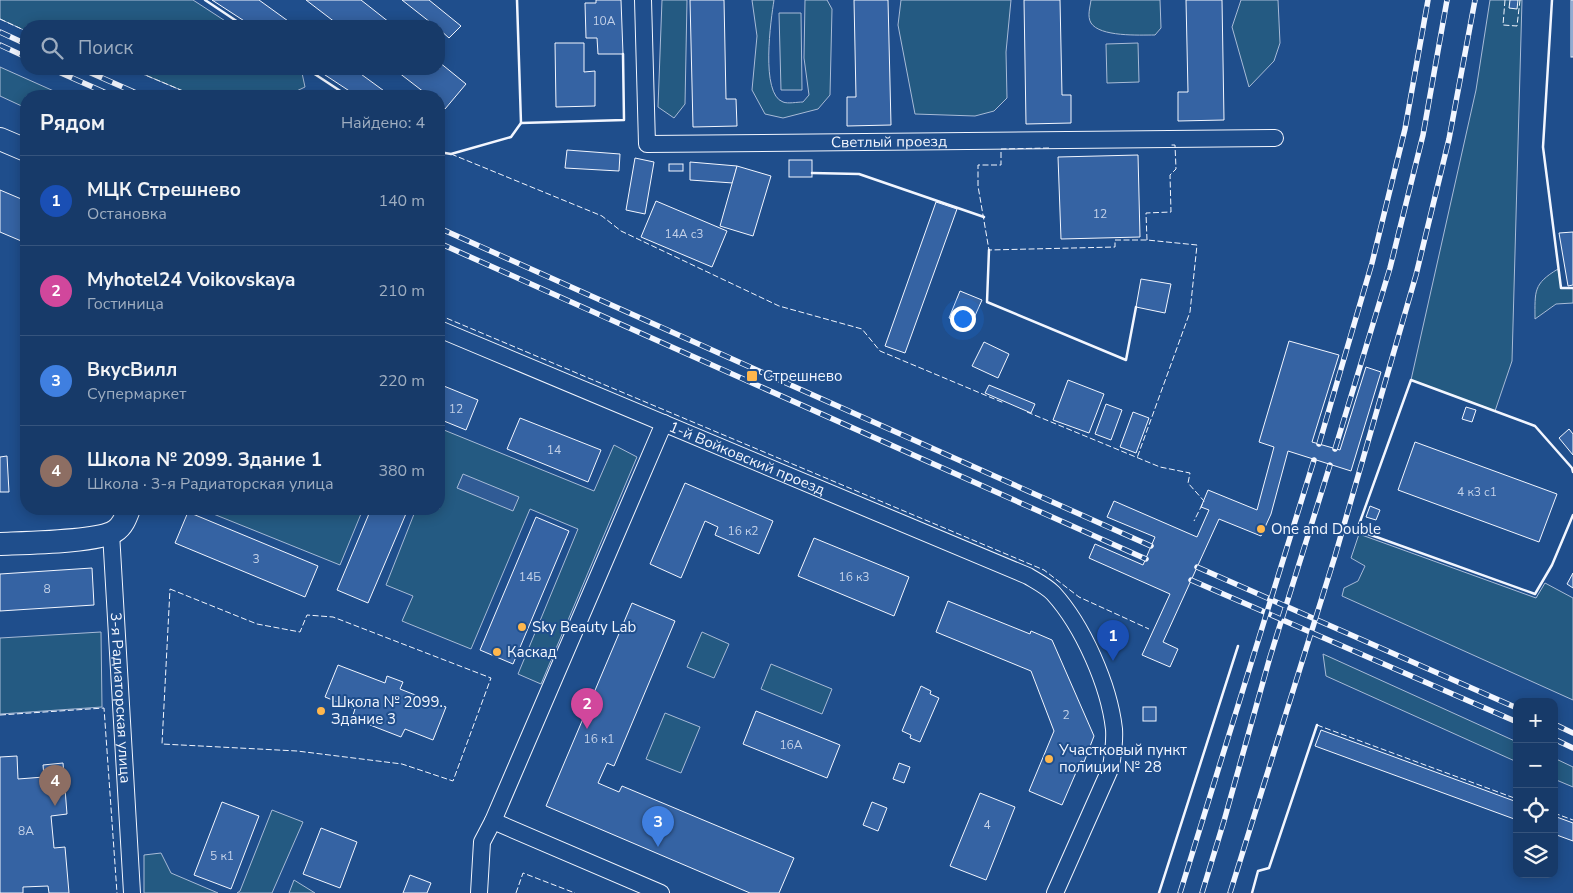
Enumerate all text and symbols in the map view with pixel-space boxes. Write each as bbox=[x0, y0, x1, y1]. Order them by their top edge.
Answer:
house number: 10А bbox=[592, 13, 616, 29]
search box bbox=[20, 20, 445, 75]
icon: search bbox=[38, 34, 66, 62]
text: Поиск bbox=[78, 35, 133, 61]
text: Рядом bbox=[40, 109, 105, 137]
text: Найдено: 4 bbox=[341, 112, 425, 134]
street label: Светлый проезд bbox=[831, 131, 947, 152]
text: МЦК Стрешнево bbox=[87, 177, 241, 203]
text: 1 bbox=[51, 190, 61, 212]
text: 140 m bbox=[378, 190, 425, 212]
text: Остановка bbox=[87, 203, 167, 225]
house number: 12 bbox=[1093, 206, 1107, 222]
house number: 14А с3 bbox=[664, 226, 704, 242]
text: Myhotel24 Voikovskaya bbox=[87, 267, 296, 293]
text: 2 bbox=[51, 280, 61, 302]
text: 210 m bbox=[378, 280, 425, 302]
text: Гостиница bbox=[87, 293, 164, 315]
your location bbox=[950, 306, 976, 332]
text: ВкусВилл bbox=[87, 357, 177, 383]
place label: Стрешнево bbox=[763, 366, 842, 386]
marker: Стрешнево bbox=[745, 369, 759, 383]
text: 3 bbox=[51, 370, 61, 392]
text: 220 m bbox=[378, 370, 425, 392]
text: Супермаркет bbox=[87, 383, 186, 405]
house number: 12 bbox=[449, 401, 463, 417]
street label: 1-й Войковский проезд bbox=[666, 417, 828, 500]
house number: 14 bbox=[547, 442, 561, 458]
text: Школа № 2099. Здание 1 bbox=[87, 447, 322, 473]
text: 4 bbox=[51, 460, 61, 482]
text: 380 m bbox=[378, 460, 425, 482]
text: Школа · 3-я Радиаторская улица bbox=[87, 473, 334, 495]
house number: 4 к3 с1 bbox=[1457, 484, 1497, 500]
place label: One and Double bbox=[1271, 519, 1381, 539]
house number: 16 к2 bbox=[728, 523, 759, 539]
marker: One and Double bbox=[1255, 523, 1267, 535]
house number: 3 bbox=[252, 551, 260, 567]
house number: 14Б bbox=[519, 569, 541, 585]
house number: 16 к3 bbox=[839, 569, 870, 585]
house number: 8 bbox=[43, 581, 51, 597]
street label: 3-я Радиаторская улица bbox=[106, 612, 136, 784]
place label: Sky Beauty Lab bbox=[532, 617, 637, 637]
pin: 1 bbox=[1097, 620, 1129, 661]
marker: Sky Beauty Lab bbox=[516, 621, 528, 633]
place label: Каскад bbox=[507, 642, 557, 662]
marker: Каскад bbox=[491, 646, 503, 658]
pin: 2 bbox=[571, 688, 603, 729]
place label: Школа № 2099. Здание 3 bbox=[331, 692, 443, 729]
map controls bbox=[1513, 698, 1558, 878]
button: + bbox=[1513, 698, 1558, 743]
marker: Школа № 2099. Здание 3 bbox=[315, 705, 327, 717]
house number: 2 bbox=[1062, 707, 1070, 723]
house number: 16 к1 bbox=[584, 731, 615, 747]
house number: 16А bbox=[779, 737, 803, 753]
place label: Участковый пункт полиции № 28 bbox=[1058, 740, 1187, 777]
button: − bbox=[1513, 743, 1558, 788]
marker: Участковый пункт полиции № 28 bbox=[1043, 753, 1055, 765]
pin: 4 bbox=[39, 765, 71, 806]
button: locate bbox=[1513, 788, 1558, 833]
pin: 3 bbox=[642, 806, 674, 847]
house number: 4 bbox=[983, 817, 991, 833]
house number: 8А bbox=[18, 823, 34, 839]
button: layers bbox=[1513, 833, 1558, 878]
house number: 5 к1 bbox=[210, 848, 234, 864]

